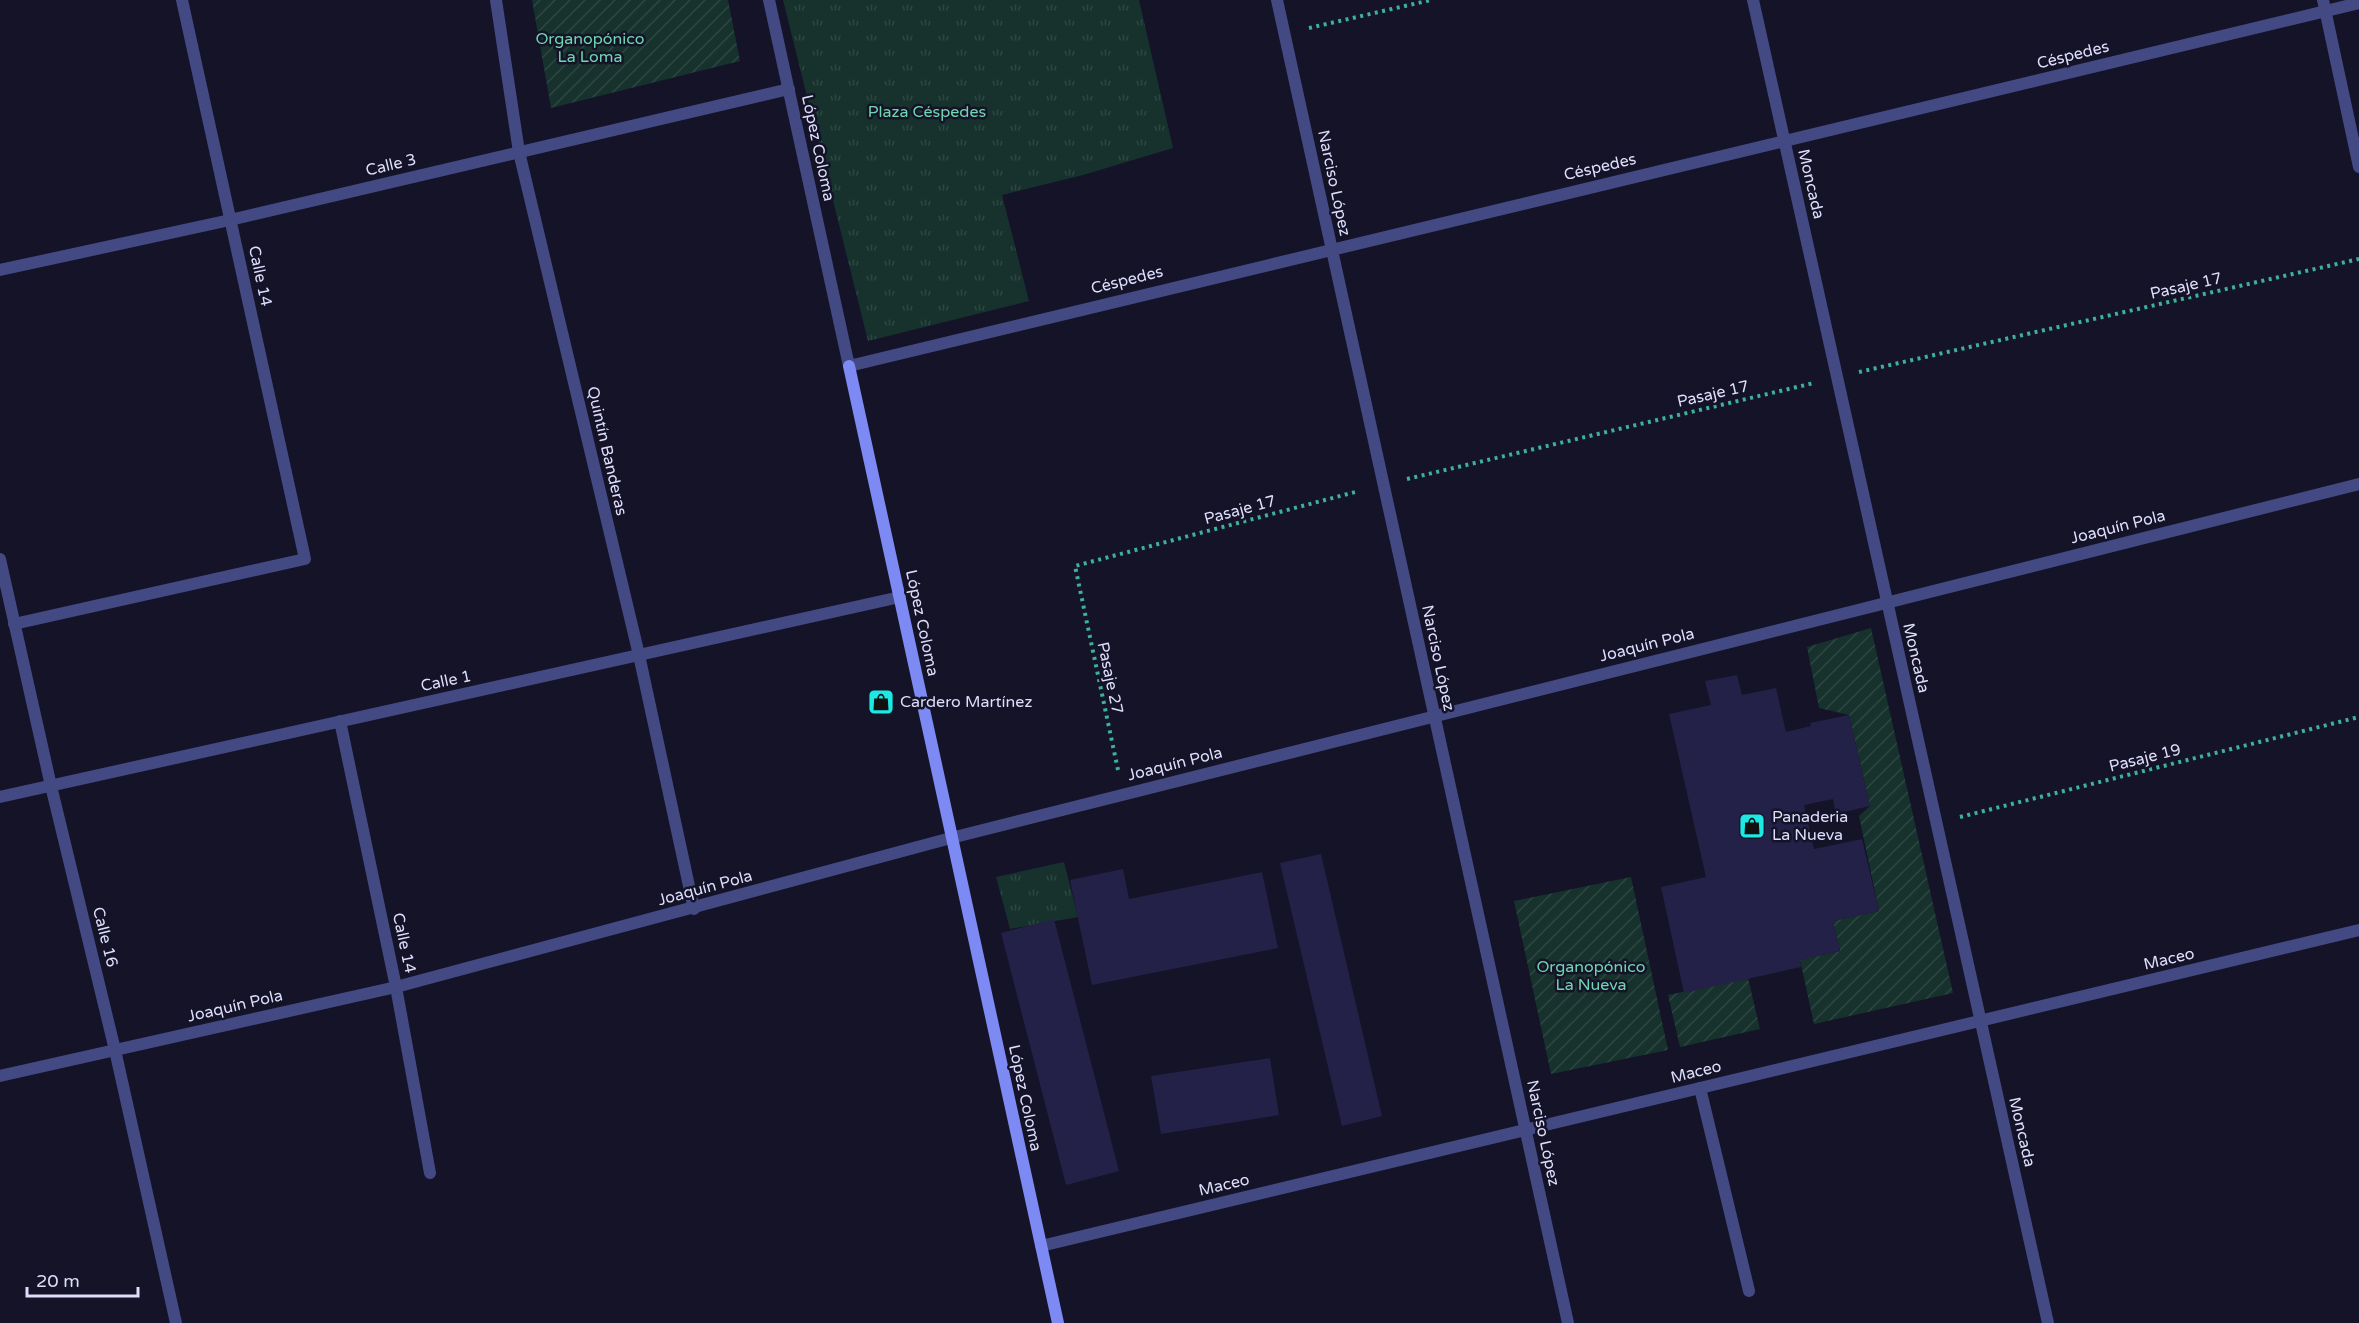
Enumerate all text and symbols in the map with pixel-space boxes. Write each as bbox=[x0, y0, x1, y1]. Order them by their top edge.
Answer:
park label: Organopónico La Loma bbox=[535, 29, 645, 67]
street label: Céspedes bbox=[2035, 36, 2111, 74]
street label: López Coloma bbox=[797, 93, 839, 203]
park label: Plaza Céspedes bbox=[868, 102, 986, 122]
street label: Narciso López bbox=[1313, 128, 1355, 238]
street label: Moncada bbox=[1793, 147, 1829, 221]
street label: Calle 3 bbox=[364, 149, 418, 181]
street label: Céspedes bbox=[1562, 149, 1638, 185]
street label: Calle 14 bbox=[244, 244, 276, 308]
street label: Céspedes bbox=[1089, 261, 1165, 299]
street label: Pasaje 17 bbox=[2148, 268, 2224, 304]
street label: Pasaje 17 bbox=[1675, 376, 1751, 412]
street label: Quintín Banderas bbox=[582, 384, 632, 518]
street label: Pasaje 17 bbox=[1202, 491, 1278, 529]
street label: Joaquín Pola bbox=[2068, 506, 2168, 548]
street label: López Coloma bbox=[901, 568, 943, 678]
street label: Narciso López bbox=[1417, 603, 1459, 713]
street label: Moncada bbox=[1898, 621, 1934, 695]
street label: Joaquín Pola bbox=[1597, 624, 1697, 666]
street label: Pasaje 27 bbox=[1093, 640, 1127, 716]
street label: Calle 1 bbox=[419, 666, 473, 696]
shop icon: Cardero Martínez bbox=[866, 687, 896, 717]
place label: Cardero Martínez bbox=[900, 692, 1032, 712]
street label: Pasaje 19 bbox=[2107, 739, 2183, 777]
street label: Joaquín Pola bbox=[1125, 743, 1225, 785]
place label: Panaderia La Nueva bbox=[1772, 807, 1848, 845]
shop icon: Panaderia La Nueva bbox=[1737, 811, 1767, 841]
street label: Joaquín Pola bbox=[655, 866, 755, 910]
street label: Calle 16 bbox=[88, 905, 122, 969]
street label: Calle 14 bbox=[388, 911, 420, 975]
street label: Maceo bbox=[2142, 943, 2196, 975]
park label: Organopónico La Nueva bbox=[1536, 957, 1646, 995]
street label: Joaquín Pola bbox=[185, 985, 285, 1027]
street label: López Coloma bbox=[1004, 1043, 1046, 1153]
street label: Maceo bbox=[1668, 1056, 1724, 1088]
street label: Narciso López bbox=[1522, 1078, 1564, 1188]
street label: Moncada bbox=[2004, 1095, 2040, 1169]
street label: Maceo bbox=[1197, 1169, 1251, 1201]
scale bar bbox=[27, 1260, 138, 1298]
text: 20 m bbox=[36, 1270, 80, 1292]

